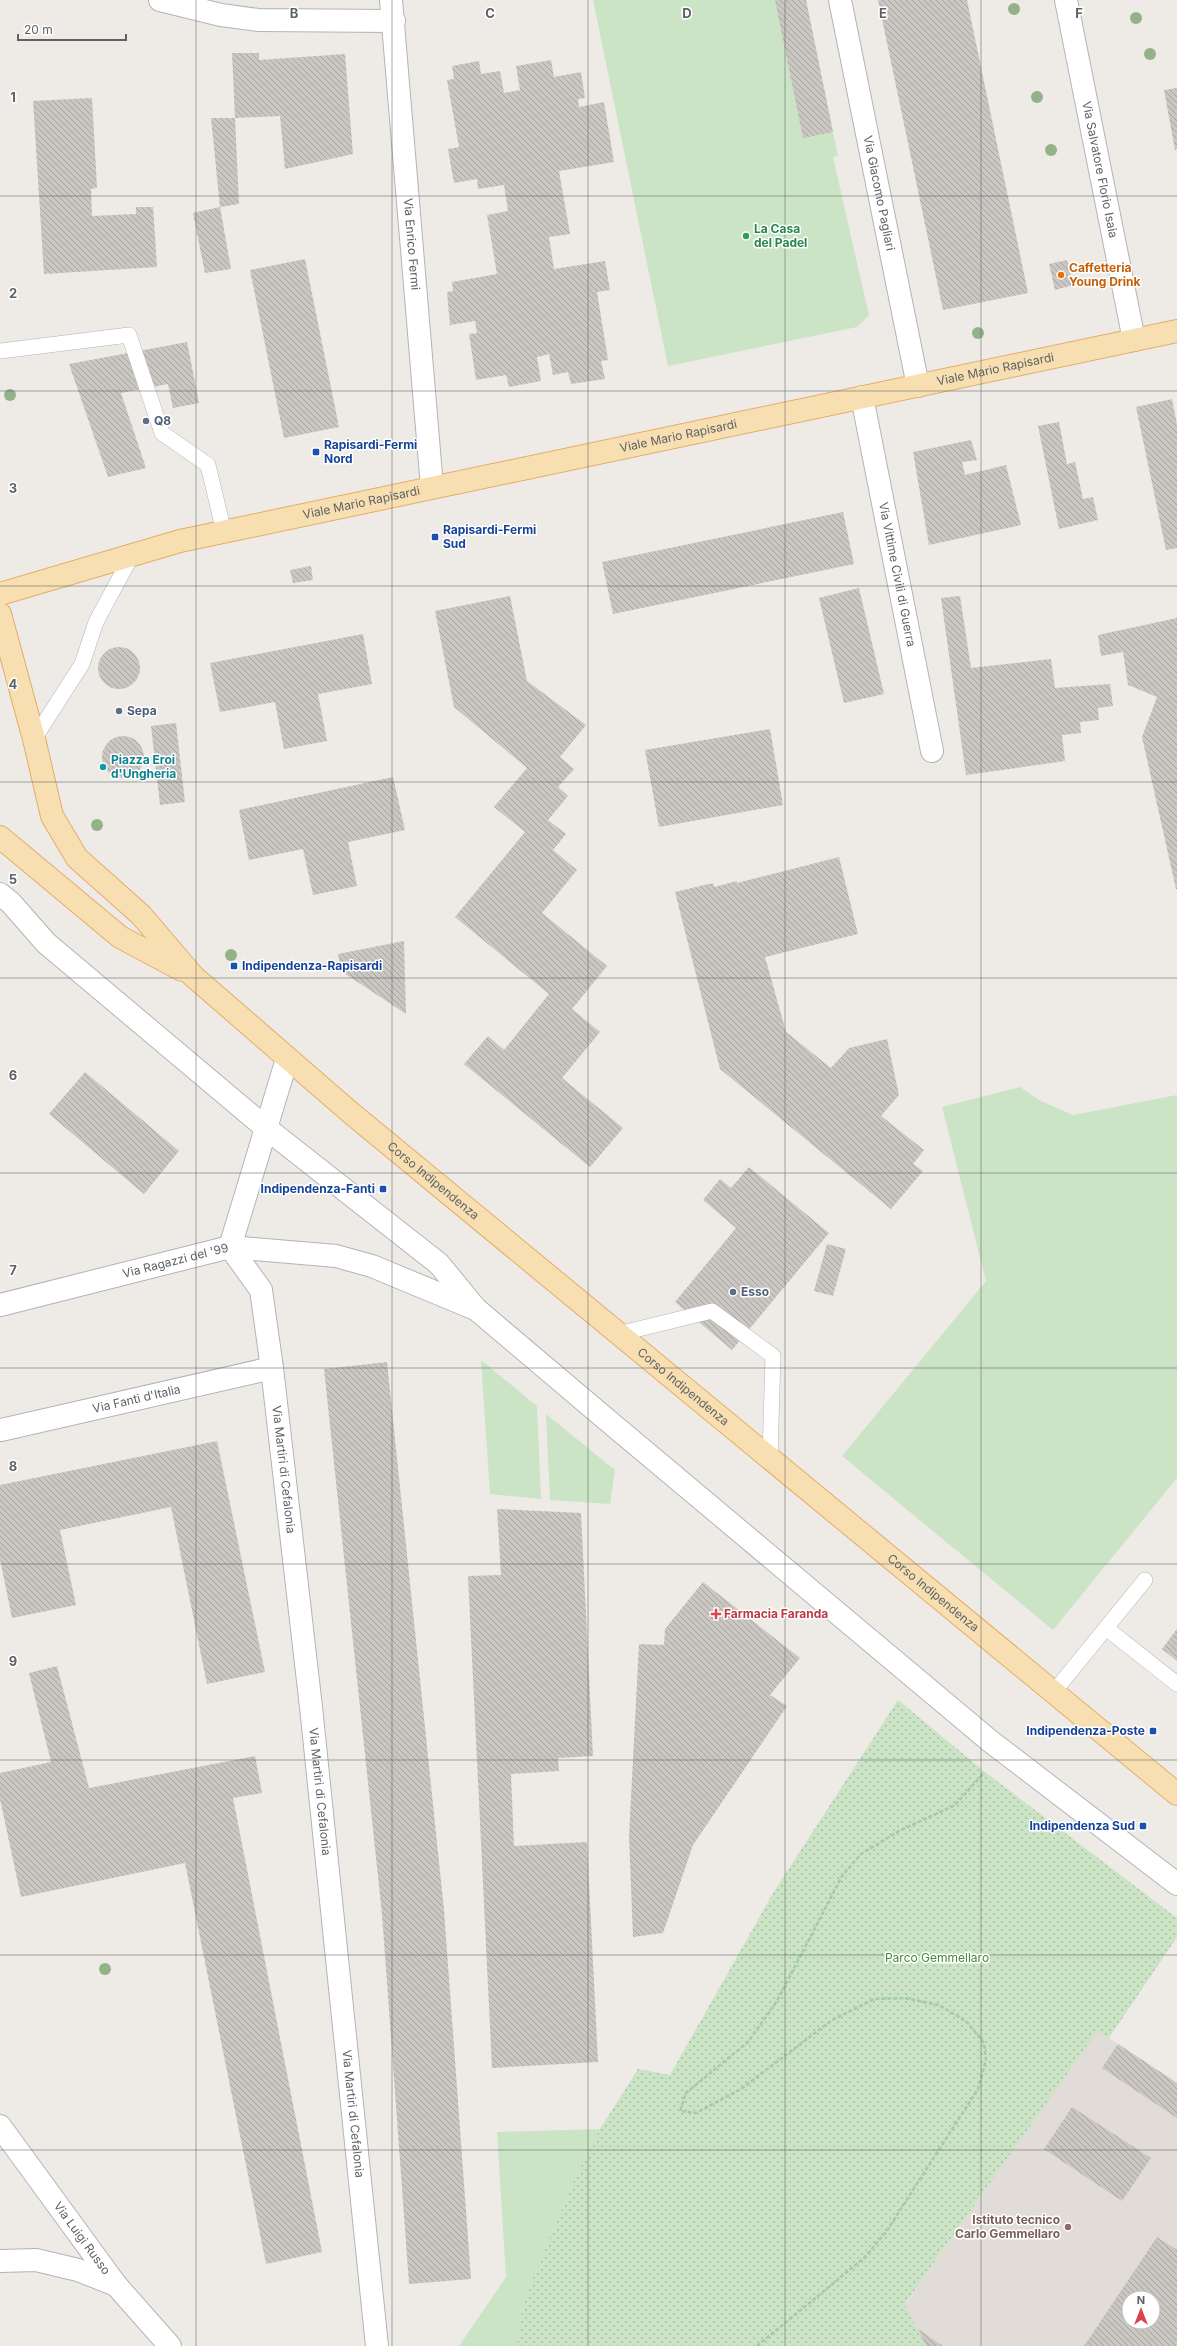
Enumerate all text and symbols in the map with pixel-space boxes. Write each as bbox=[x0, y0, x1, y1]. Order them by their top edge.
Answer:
text: B bbox=[290, 5, 299, 21]
text: C bbox=[485, 5, 495, 21]
text: D bbox=[682, 5, 692, 21]
text: E bbox=[879, 5, 887, 21]
text: F bbox=[1075, 5, 1083, 21]
scale bar bbox=[18, 16, 126, 42]
text: 20 m bbox=[24, 22, 53, 37]
text: 1 bbox=[10, 89, 16, 105]
street label: Via Salvatore Florio Isaia bbox=[1079, 100, 1121, 239]
street label: Via Giacomo Pagliari bbox=[861, 134, 898, 252]
street label: Via Enrico Fermi bbox=[401, 197, 423, 291]
place label: La Casa del Padel bbox=[754, 221, 807, 250]
marker: La Casa del Padel bbox=[741, 231, 751, 241]
place label: Caffetteria Young Drink bbox=[1069, 260, 1141, 289]
marker: Caffetteria Young Drink bbox=[1056, 270, 1066, 280]
text: 2 bbox=[9, 285, 17, 301]
street label: Viale Mario Rapisardi bbox=[935, 349, 1055, 388]
place label: Q8 bbox=[154, 413, 171, 428]
marker: Q8 bbox=[141, 416, 151, 426]
street label: Viale Mario Rapisardi bbox=[618, 416, 738, 455]
place label: Rapisardi-Fermi Nord bbox=[324, 437, 417, 466]
marker: Rapisardi-Fermi Nord bbox=[311, 447, 321, 457]
text: 3 bbox=[9, 480, 17, 496]
street label: Viale Mario Rapisardi bbox=[301, 483, 421, 522]
street label: Via Vittime Civili di Guerra bbox=[876, 501, 919, 648]
place label: Rapisardi-Fermi Sud bbox=[443, 522, 536, 551]
marker: Rapisardi-Fermi Sud bbox=[430, 532, 440, 542]
text: 4 bbox=[9, 676, 18, 692]
place label: Sepa bbox=[127, 703, 157, 718]
marker: Sepa bbox=[114, 706, 124, 716]
place label: Piazza Eroi d'Ungheria bbox=[111, 752, 176, 781]
marker: Piazza Eroi d'Ungheria bbox=[98, 762, 108, 772]
text: 5 bbox=[9, 871, 17, 887]
place label: Indipendenza-Rapisardi bbox=[242, 958, 382, 973]
marker: Indipendenza-Rapisardi bbox=[229, 961, 239, 971]
text: 6 bbox=[9, 1067, 17, 1083]
street label: Corso Indipendenza bbox=[385, 1138, 482, 1223]
place label: Indipendenza-Fanti bbox=[261, 1181, 375, 1196]
marker: Indipendenza-Fanti bbox=[378, 1184, 388, 1194]
street label: Via Ragazzi del '99 bbox=[121, 1240, 230, 1281]
text: 7 bbox=[9, 1262, 17, 1278]
place label: Esso bbox=[741, 1284, 769, 1299]
marker: Esso bbox=[728, 1287, 738, 1297]
street label: Corso Indipendenza bbox=[635, 1344, 732, 1429]
street label: Via Fanti d'Italia bbox=[91, 1381, 182, 1416]
street label: Via Martiri di Cefalonia bbox=[269, 1405, 299, 1534]
text: 8 bbox=[9, 1458, 17, 1474]
street label: Corso Indipendenza bbox=[885, 1550, 982, 1635]
place label: Farmacia Faranda bbox=[724, 1606, 828, 1621]
marker: Farmacia Faranda bbox=[711, 1609, 721, 1619]
text: 9 bbox=[9, 1653, 17, 1669]
place label: Indipendenza-Poste bbox=[1026, 1723, 1145, 1738]
marker: Indipendenza-Poste bbox=[1148, 1726, 1158, 1736]
street label: Via Martiri di Cefalonia bbox=[306, 1727, 334, 1856]
place label: Indipendenza Sud bbox=[1029, 1818, 1135, 1833]
marker: Indipendenza Sud bbox=[1138, 1821, 1148, 1831]
park label: Parco Gemmellaro bbox=[885, 1950, 989, 1965]
street label: Via Martiri di Cefalonia bbox=[339, 2049, 368, 2179]
street label: Via Luigi Russo bbox=[51, 2199, 114, 2277]
place label: Istituto tecnico Carlo Gemmellaro bbox=[955, 2212, 1060, 2241]
marker: Istituto tecnico Carlo Gemmellaro bbox=[1063, 2222, 1073, 2232]
north arrow bbox=[1121, 2290, 1161, 2330]
text: N bbox=[1137, 2293, 1145, 2307]

